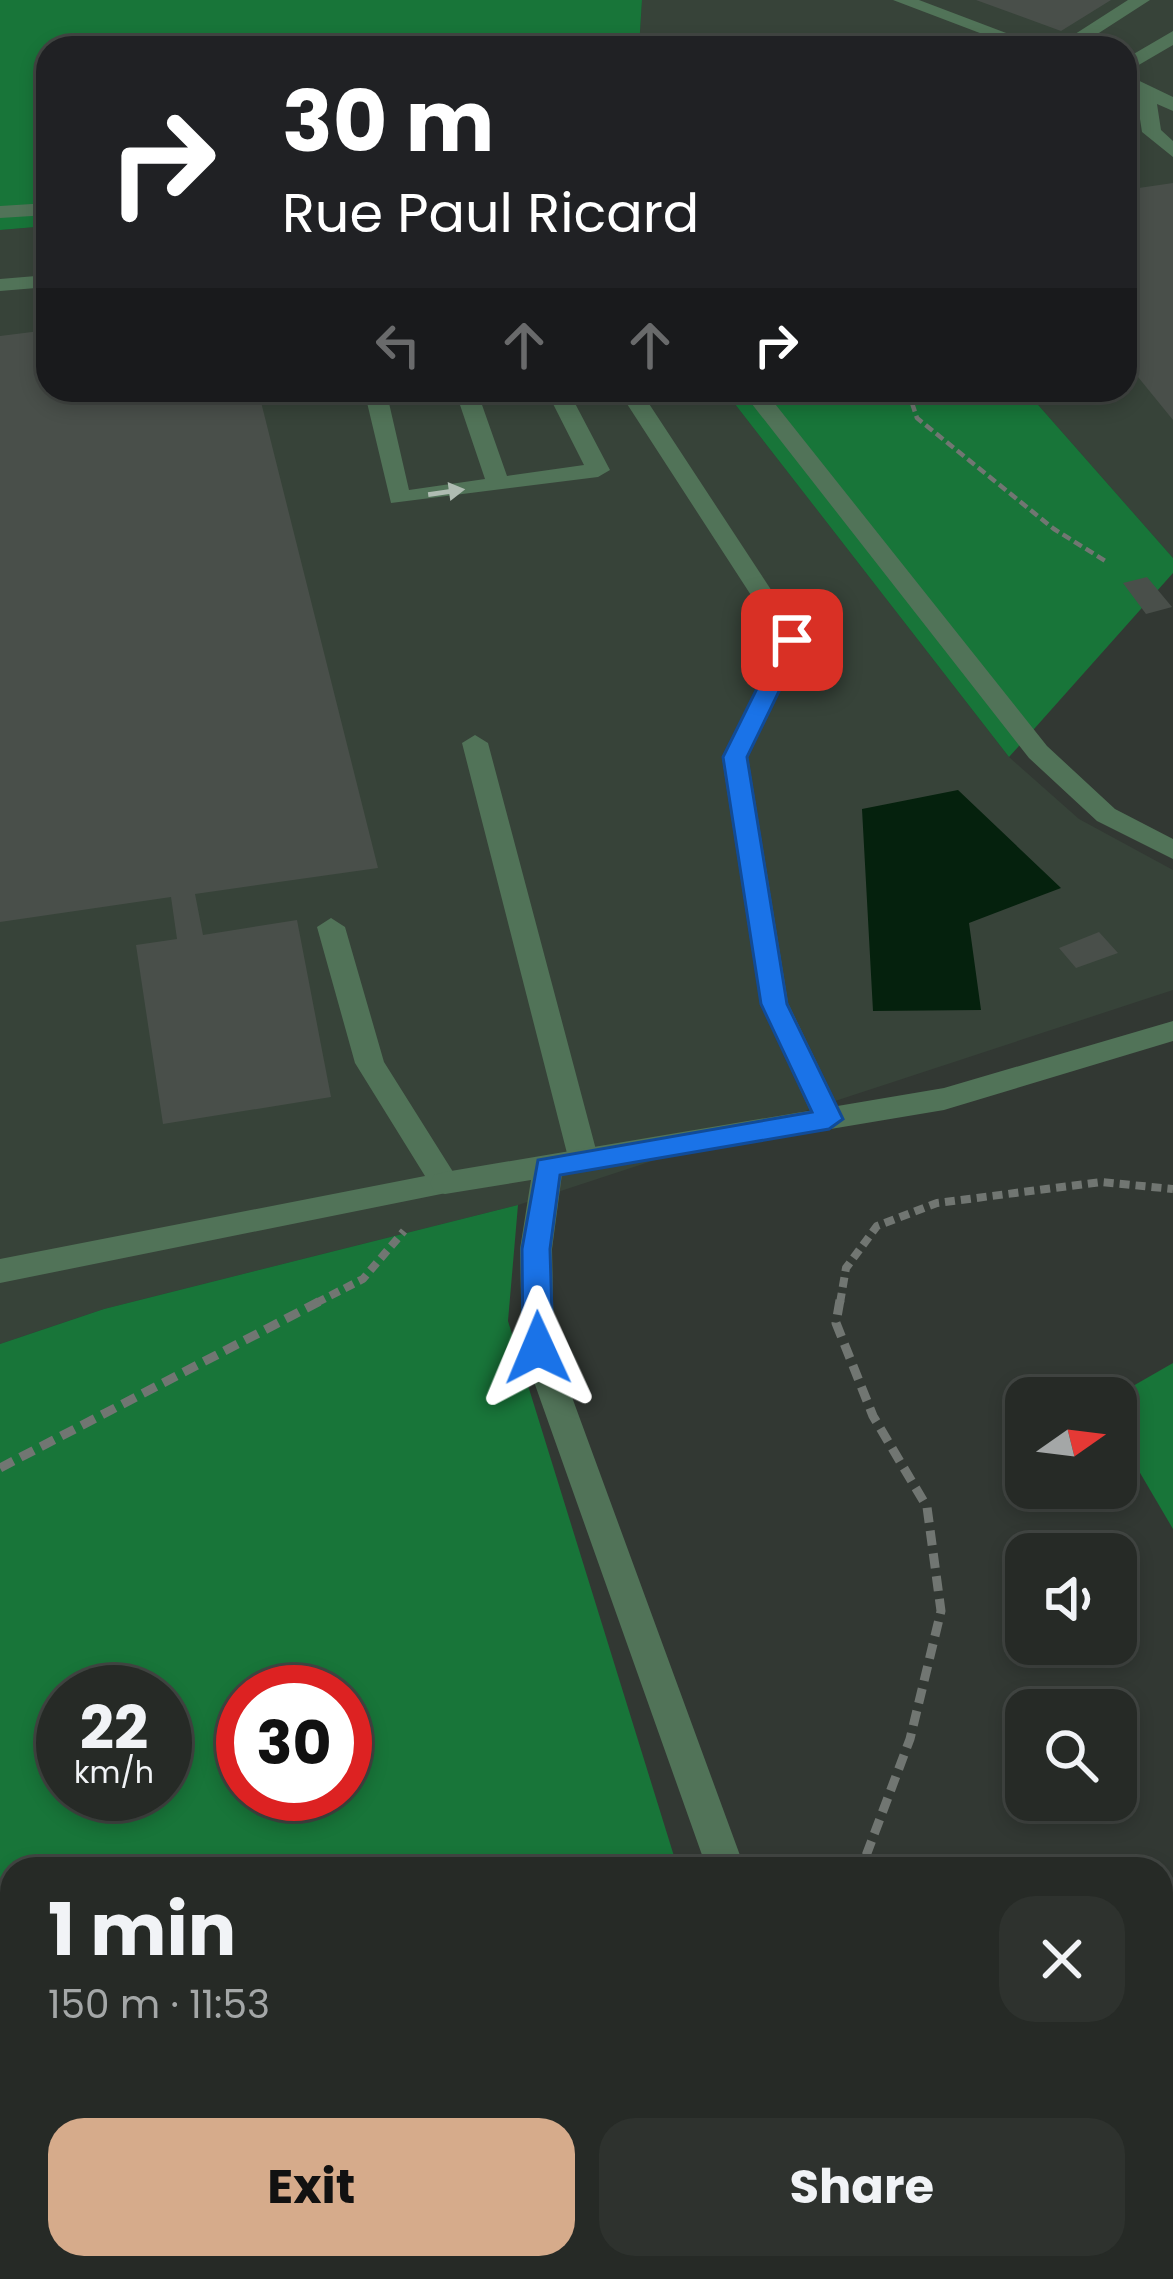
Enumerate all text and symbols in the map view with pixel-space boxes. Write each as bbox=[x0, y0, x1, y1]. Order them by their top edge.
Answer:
text: 30 m bbox=[282, 63, 494, 180]
icon: right bbox=[84, 84, 240, 240]
text: Rue Paul Ricard bbox=[282, 175, 699, 251]
icon: left bbox=[365, 312, 431, 378]
icon: ahead bbox=[491, 312, 557, 378]
icon: ahead bbox=[617, 312, 683, 378]
icon: right bbox=[743, 312, 809, 378]
one-way arrow bbox=[428, 482, 465, 501]
pin bbox=[741, 589, 843, 691]
icon: arrive bbox=[759, 607, 825, 673]
position arrow bbox=[475, 1285, 601, 1411]
north arrow bbox=[1005, 1377, 1137, 1509]
map controls bbox=[1005, 1377, 1137, 1821]
button: sound bbox=[1005, 1533, 1137, 1665]
speed limit sign: 30 bbox=[216, 1665, 372, 1821]
text: 22 bbox=[80, 1686, 148, 1770]
button: search bbox=[1005, 1689, 1137, 1821]
text: km/h bbox=[74, 1751, 154, 1794]
text: 1 min bbox=[48, 1879, 236, 1980]
button: close bbox=[999, 1896, 1125, 2022]
text: 150 m · 11:53 bbox=[48, 1977, 270, 2032]
button: Exit bbox=[48, 2118, 575, 2256]
button: Share bbox=[599, 2118, 1125, 2256]

